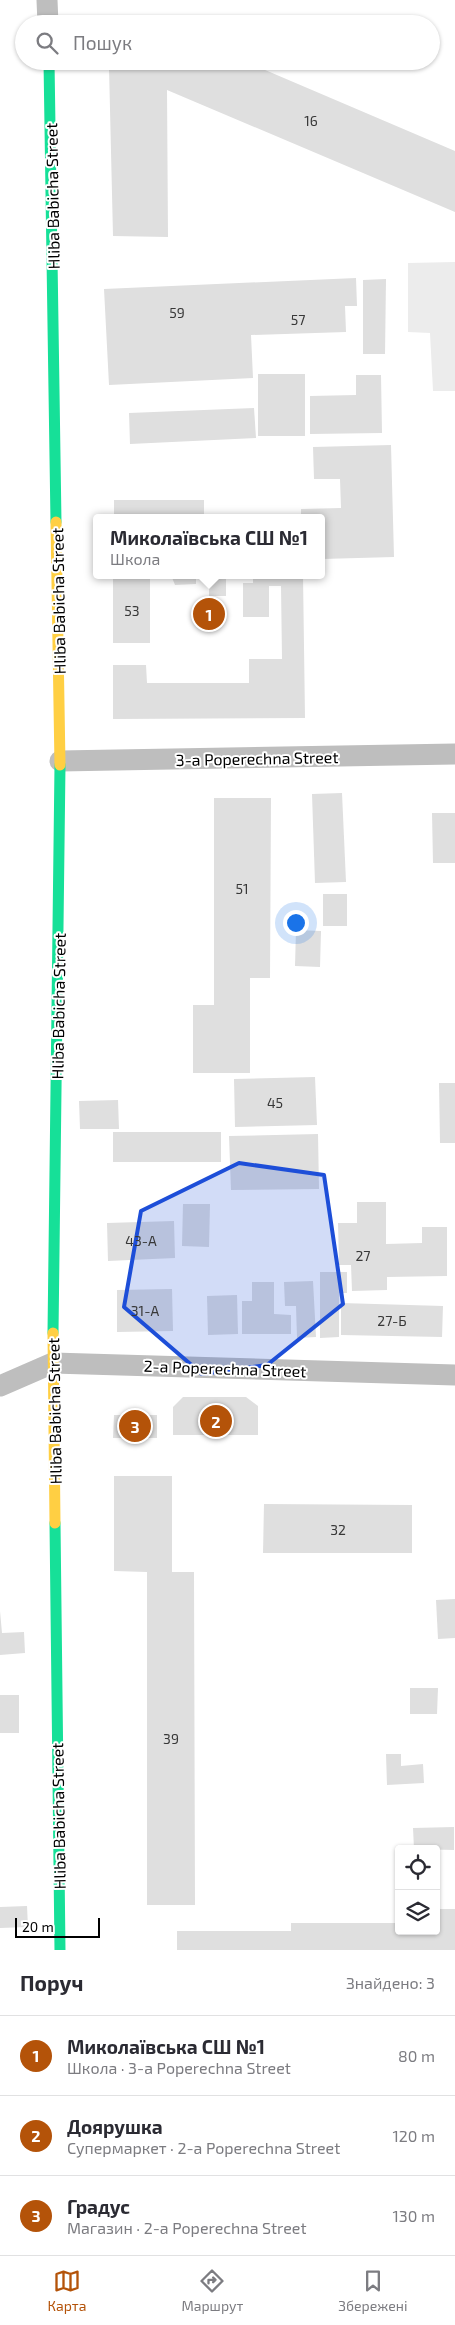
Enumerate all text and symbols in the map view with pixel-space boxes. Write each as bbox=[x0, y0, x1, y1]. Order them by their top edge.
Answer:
search box bbox=[15, 15, 440, 70]
icon: search bbox=[33, 29, 61, 57]
text: Пошук bbox=[73, 31, 132, 54]
house number: 16 bbox=[304, 112, 318, 129]
street label: Hliba Babicha Street bbox=[41, 123, 63, 269]
house number: 59 bbox=[169, 304, 185, 321]
house number: 57 bbox=[291, 311, 305, 328]
popup bbox=[93, 514, 325, 579]
text: Миколаївська СШ №1 bbox=[110, 526, 308, 549]
street label: Hliba Babicha Street bbox=[47, 528, 69, 674]
text: Школа bbox=[110, 549, 160, 568]
pin: 1 bbox=[193, 595, 225, 633]
house number: 53 bbox=[124, 602, 140, 619]
street label: 3-a Poperechna Street bbox=[175, 747, 339, 769]
house number: 51 bbox=[235, 880, 249, 897]
your location bbox=[283, 910, 309, 936]
street label: Hliba Babicha Street bbox=[47, 933, 69, 1079]
house number: 45 bbox=[267, 1094, 283, 1111]
house number: 43-А bbox=[125, 1232, 157, 1249]
house number: 27 bbox=[355, 1247, 371, 1264]
house number: 31-А bbox=[131, 1302, 159, 1319]
house number: 27-Б bbox=[377, 1312, 407, 1329]
street label: Hliba Babicha Street bbox=[43, 1338, 65, 1484]
street label: 2-a Poperechna Street bbox=[143, 1356, 307, 1380]
pin: 2 bbox=[200, 1402, 232, 1440]
pin: 3 bbox=[119, 1407, 151, 1445]
house number: 32 bbox=[330, 1521, 346, 1538]
house number: 39 bbox=[163, 1730, 179, 1747]
street label: Hliba Babicha Street bbox=[47, 1743, 69, 1889]
map controls bbox=[395, 1845, 440, 1935]
button: locate bbox=[395, 1845, 440, 1890]
button: layers bbox=[395, 1890, 440, 1935]
scale bar bbox=[15, 1915, 100, 1938]
text: 20 m bbox=[22, 1918, 54, 1935]
text: Поруч bbox=[20, 1970, 83, 1995]
text: Знайдено: 3 bbox=[346, 1973, 435, 1992]
text: Миколаївська СШ №1 bbox=[67, 2035, 265, 2058]
text: 1 bbox=[33, 2046, 39, 2065]
text: 80 m bbox=[398, 2046, 435, 2065]
text: Школа · 3-a Poperechna Street bbox=[67, 2058, 291, 2077]
text: Доярушка bbox=[67, 2115, 163, 2138]
text: 2 bbox=[31, 2126, 41, 2145]
text: 120 m bbox=[392, 2126, 435, 2145]
text: Супермаркет · 2-a Poperechna Street bbox=[67, 2138, 340, 2157]
text: Градус bbox=[67, 2195, 130, 2218]
text: 3 bbox=[31, 2206, 41, 2225]
text: 130 m bbox=[393, 2206, 435, 2225]
text: Магазин · 2-a Poperechna Street bbox=[67, 2218, 307, 2237]
tab: Карта bbox=[48, 2267, 86, 2314]
tab: Маршрут bbox=[181, 2267, 243, 2314]
tab: Збережені bbox=[338, 2267, 407, 2314]

